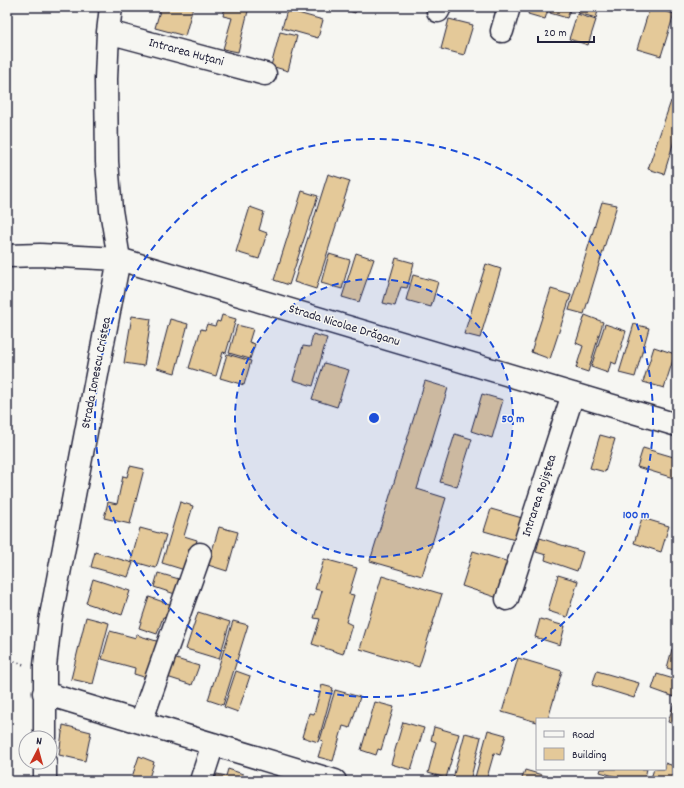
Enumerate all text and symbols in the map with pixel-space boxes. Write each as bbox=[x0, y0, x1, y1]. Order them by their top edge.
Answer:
scale bar bbox=[538, 18, 594, 44]
text: 20 m bbox=[544, 25, 567, 42]
street label: Intrarea Huțani bbox=[146, 34, 226, 72]
street label: Strada Nicolae Drăganu bbox=[286, 300, 402, 352]
street label: Strada Ionescu Cristea bbox=[77, 315, 117, 430]
centre of rings bbox=[367, 411, 381, 425]
text: 50 m bbox=[501, 411, 525, 428]
street label: Intrarea Rojiștea bbox=[518, 452, 563, 540]
text: 100 m bbox=[623, 507, 649, 524]
legend bbox=[536, 718, 666, 770]
text: Road bbox=[572, 727, 594, 744]
north arrow bbox=[18, 730, 58, 770]
text: N bbox=[35, 734, 43, 750]
text: Building bbox=[572, 747, 607, 764]

